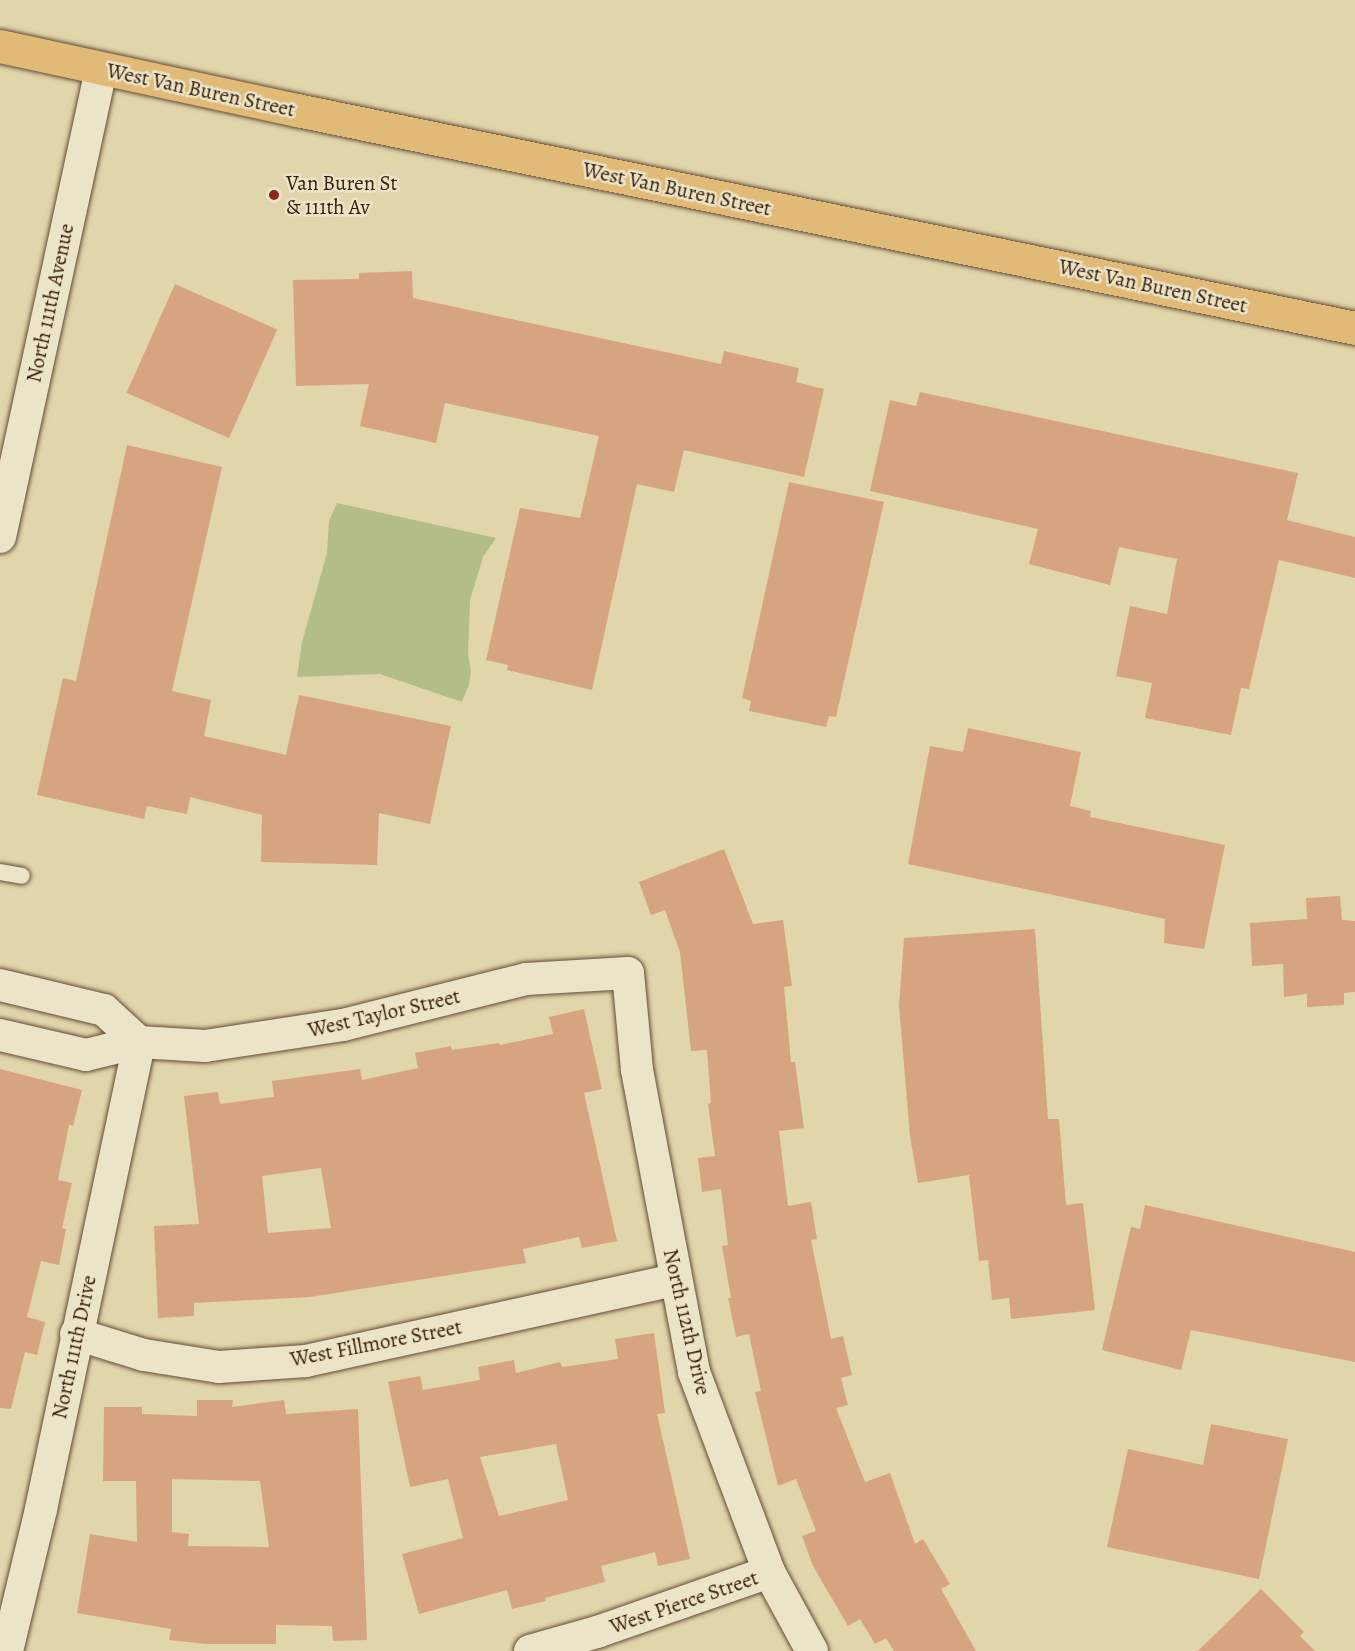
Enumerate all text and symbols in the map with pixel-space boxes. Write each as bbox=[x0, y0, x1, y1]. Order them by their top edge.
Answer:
street label: West Van Buren Street bbox=[104, 58, 298, 122]
street label: West Van Buren Street bbox=[580, 157, 774, 221]
place label: Van Buren St & 111th Av bbox=[286, 170, 397, 220]
marker: Van Buren St & 111th Av bbox=[267, 188, 281, 202]
street label: North 111th Avenue bbox=[21, 221, 79, 385]
street label: West Van Buren Street bbox=[1056, 254, 1250, 318]
street label: West Taylor Street bbox=[305, 983, 463, 1043]
street label: North 112th Drive bbox=[658, 1246, 716, 1398]
street label: North 111th Drive bbox=[46, 1273, 102, 1421]
street label: West Fillmore Street bbox=[288, 1314, 464, 1372]
street label: West Pierce Street bbox=[607, 1565, 761, 1639]

